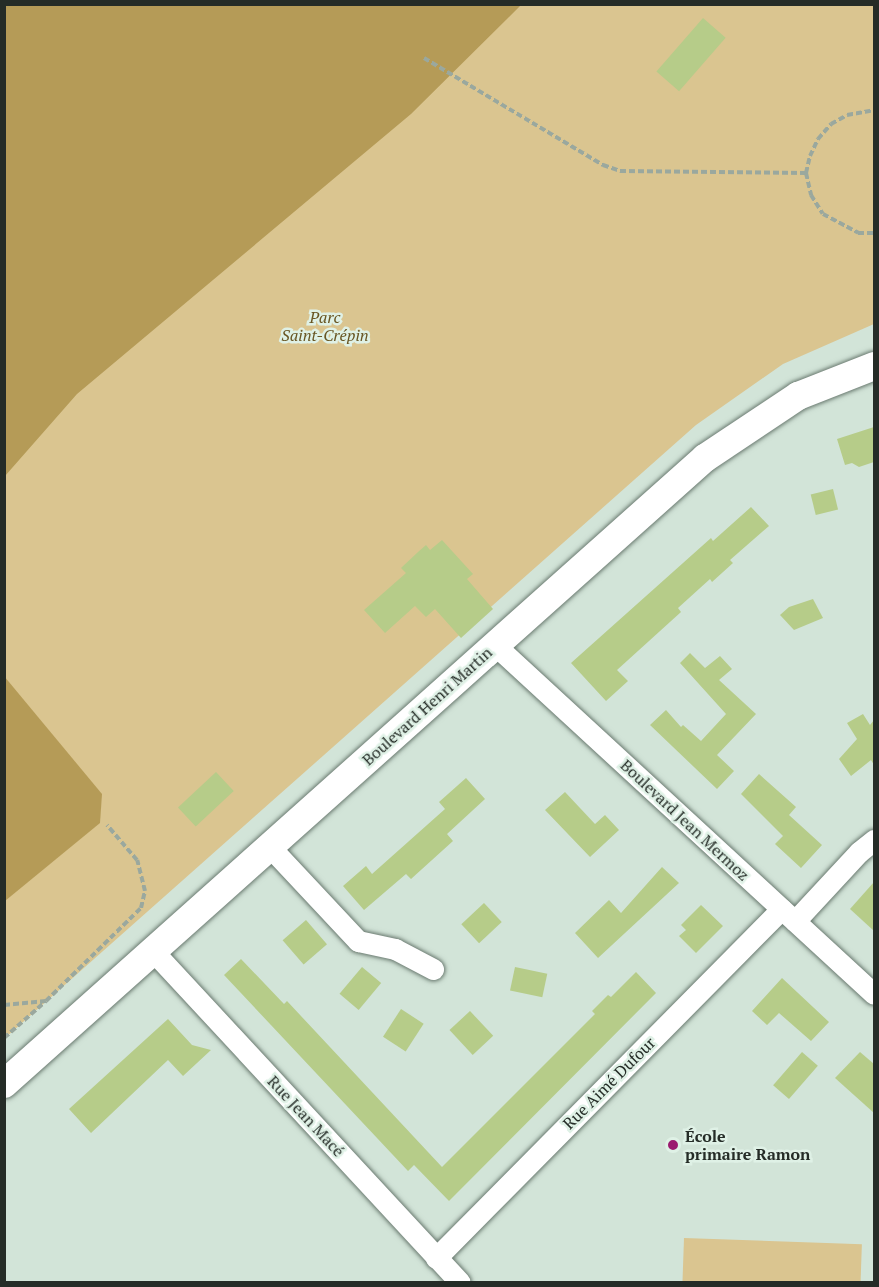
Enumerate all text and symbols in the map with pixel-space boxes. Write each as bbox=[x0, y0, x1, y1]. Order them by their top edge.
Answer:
park label: Parc Saint-Crépin bbox=[281, 307, 369, 345]
street label: Boulevard Henri Martin bbox=[358, 643, 496, 769]
street label: Boulevard Jean Mermoz bbox=[617, 755, 753, 885]
street label: Rue Aimé Dufour bbox=[559, 1033, 659, 1133]
street label: Rue Jean Macé bbox=[264, 1072, 348, 1160]
place label: École primaire Ramon bbox=[685, 1126, 810, 1164]
marker: École primaire Ramon bbox=[666, 1138, 680, 1152]

